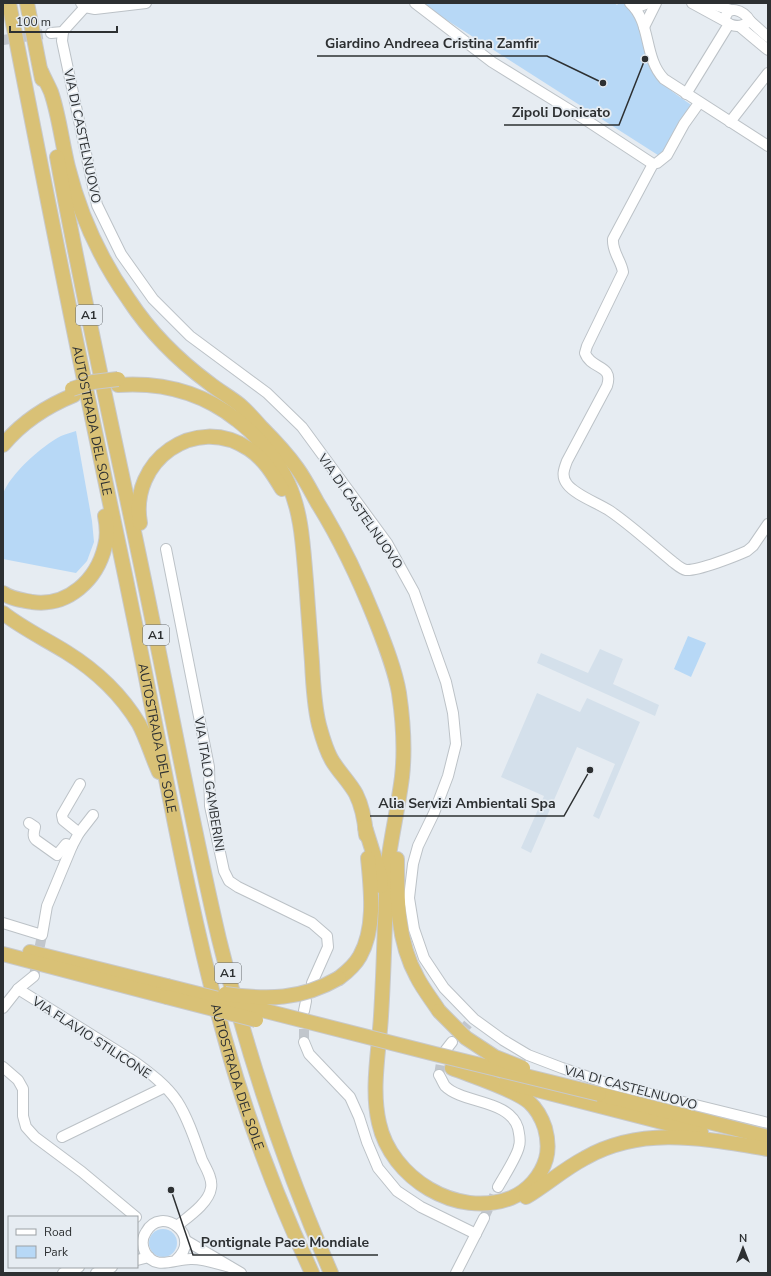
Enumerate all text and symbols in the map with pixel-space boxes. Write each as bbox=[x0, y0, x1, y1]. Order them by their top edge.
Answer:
scale bar bbox=[10, 8, 117, 34]
text: 100 m bbox=[16, 14, 51, 30]
callout: Giardino Andreea Cristina Zamfir bbox=[317, 30, 547, 56]
text: Giardino Andreea Cristina Zamfir bbox=[325, 34, 540, 53]
street label: VIA DI CASTELNUOVO bbox=[59, 66, 105, 205]
callout: Zipoli Donicato bbox=[504, 99, 619, 125]
text: Zipoli Donicato bbox=[512, 103, 610, 122]
road number: A1 bbox=[76, 305, 102, 325]
street label: AUTOSTRADA DEL SOLE bbox=[67, 344, 116, 497]
street label: VIA DI CASTELNUOVO bbox=[313, 449, 407, 573]
road number: A1 bbox=[143, 625, 169, 645]
street label: AUTOSTRADA DEL SOLE bbox=[133, 662, 181, 815]
street label: VIA ITALO GAMBERINI bbox=[189, 715, 229, 853]
callout: Alia Servizi Ambientali Spa bbox=[370, 790, 564, 816]
text: Alia Servizi Ambientali Spa bbox=[378, 794, 556, 813]
road number: A1 bbox=[215, 963, 241, 983]
street label: VIA FLAVIO STILICONE bbox=[28, 992, 154, 1083]
street label: AUTOSTRADA DEL SOLE bbox=[206, 1002, 268, 1153]
street label: VIA DI CASTELNUOVO bbox=[561, 1061, 699, 1114]
legend bbox=[8, 1216, 138, 1268]
text: Road bbox=[44, 1224, 72, 1240]
north arrow bbox=[723, 1228, 763, 1268]
callout: Pontignale Pace Mondiale bbox=[193, 1229, 378, 1255]
text: N bbox=[739, 1231, 747, 1246]
text: Pontignale Pace Mondiale bbox=[201, 1233, 370, 1252]
text: Park bbox=[44, 1244, 69, 1260]

